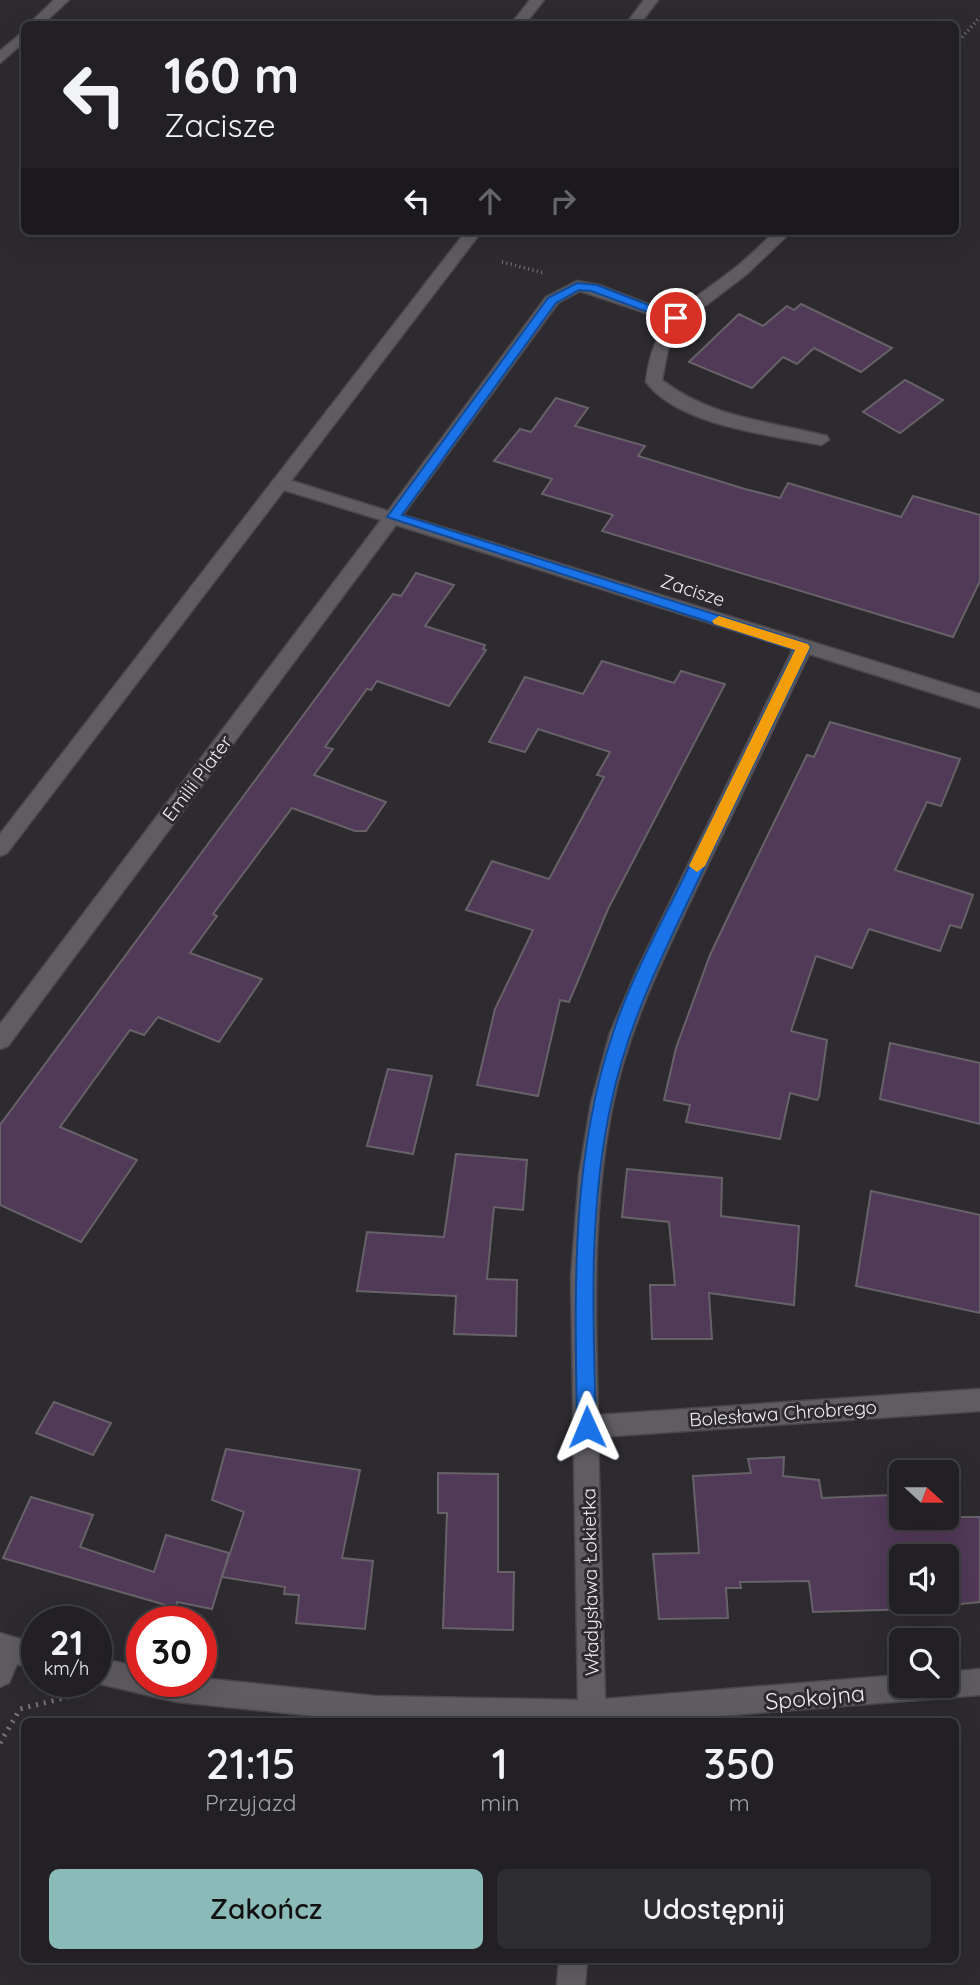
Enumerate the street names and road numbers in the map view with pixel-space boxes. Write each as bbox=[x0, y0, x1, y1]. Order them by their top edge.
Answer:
street label: Zacisze bbox=[658, 568, 728, 612]
street label: Emilii Plater bbox=[157, 730, 238, 826]
street label: Bolesława Chrobrego bbox=[688, 1394, 878, 1432]
street label: Władysława Łokietka bbox=[576, 1488, 604, 1676]
street label: Spokojna bbox=[764, 1678, 866, 1716]

